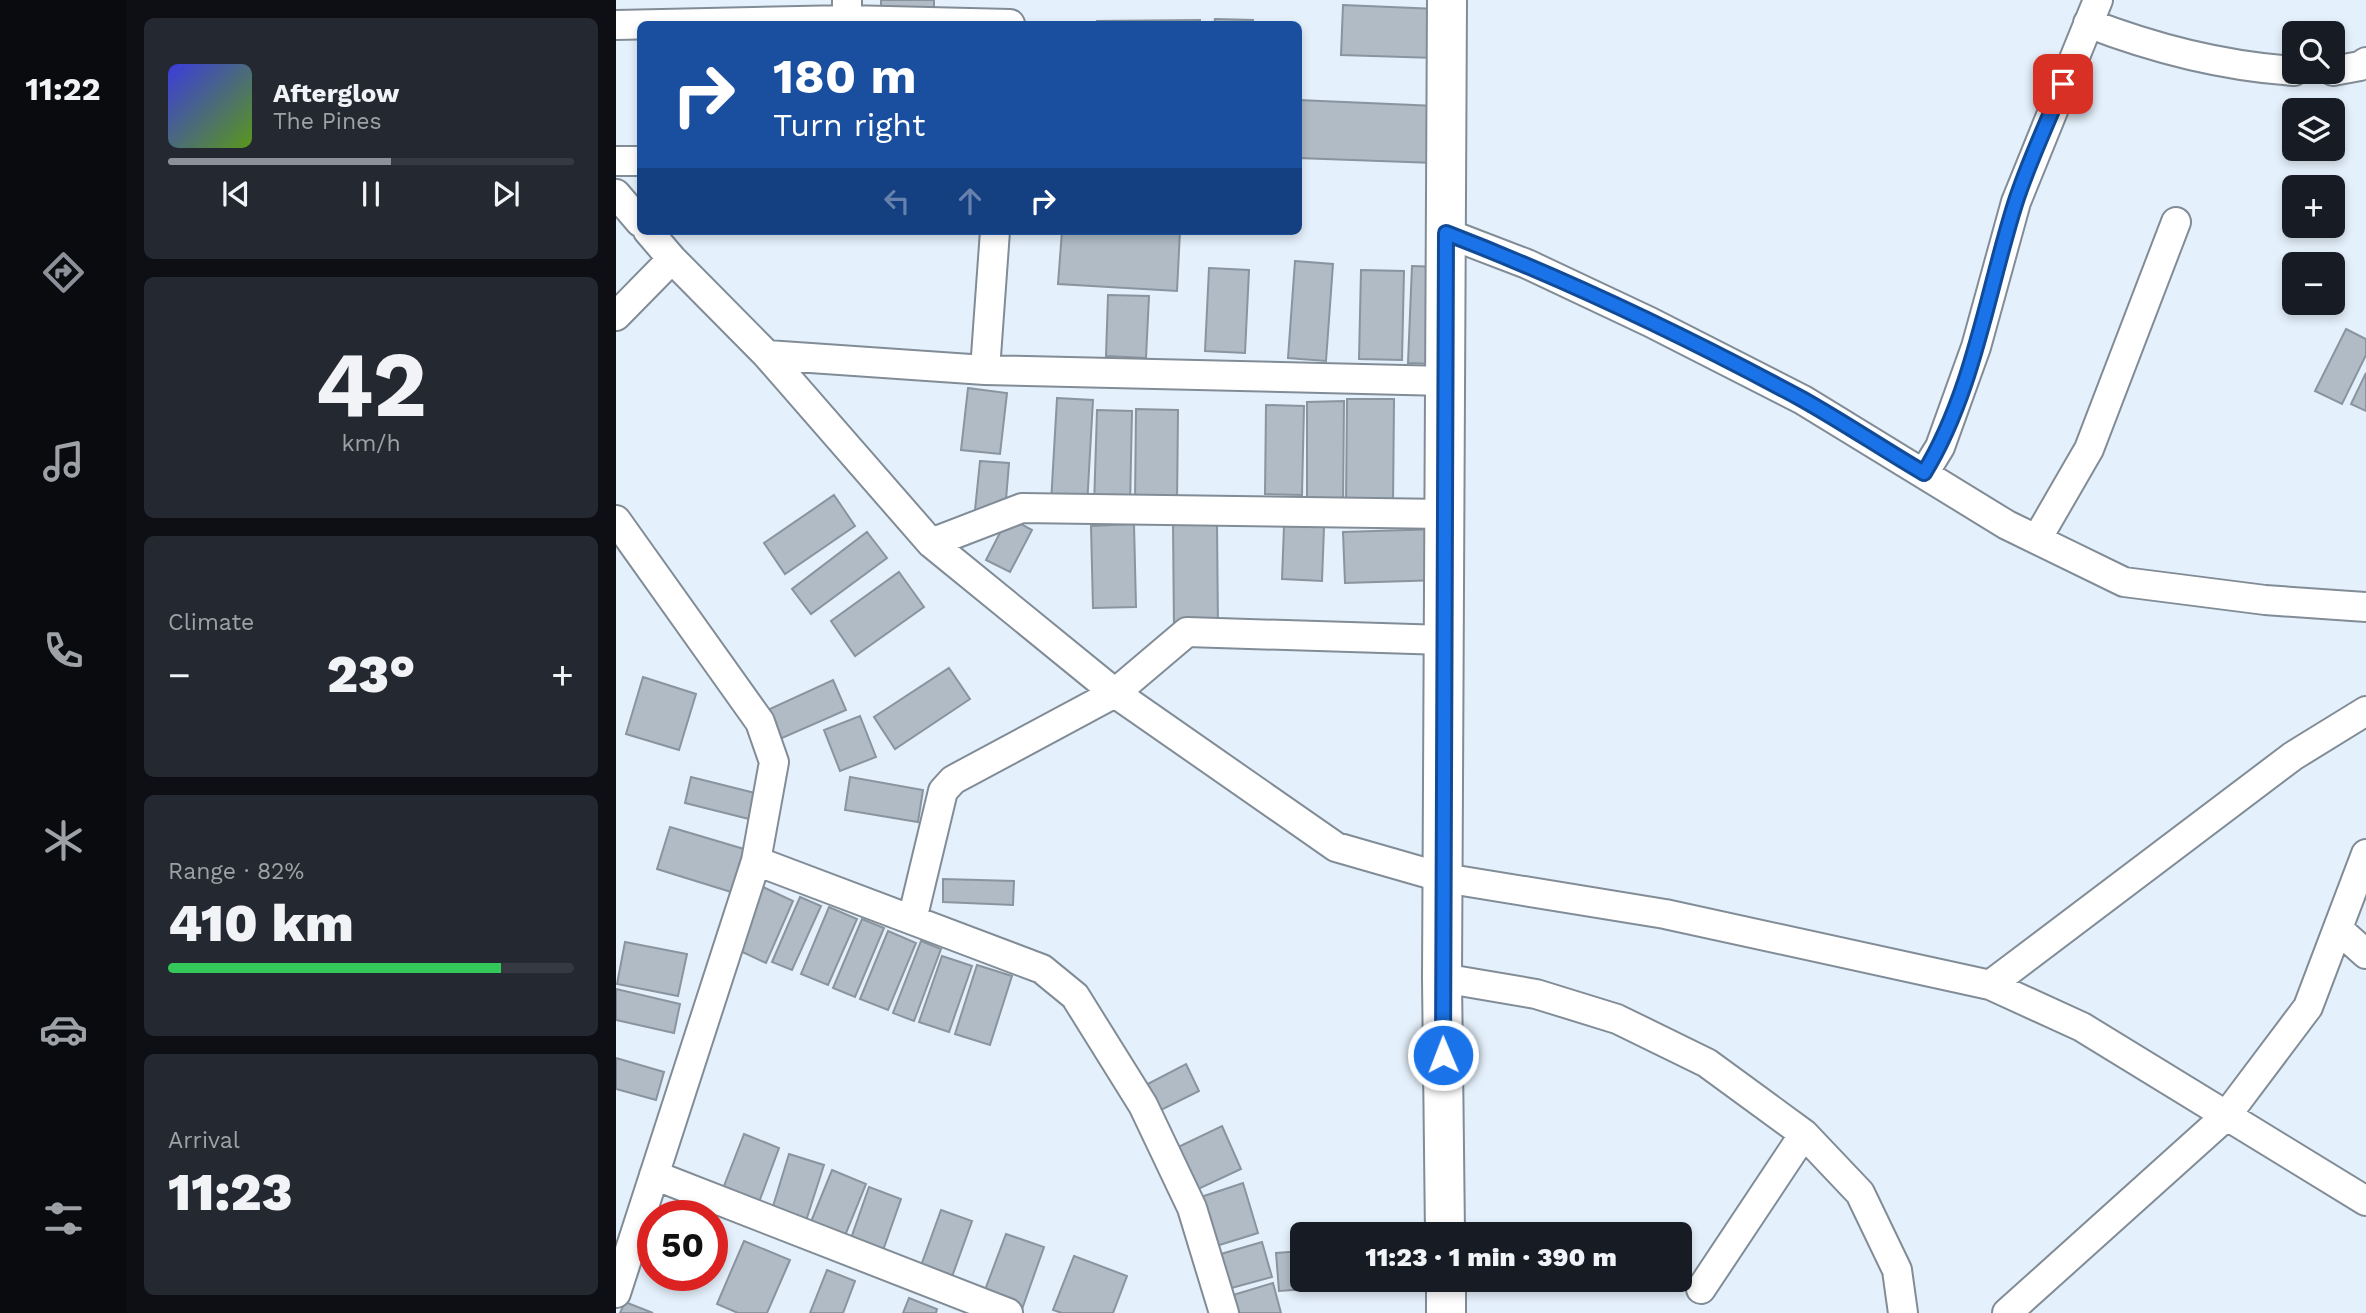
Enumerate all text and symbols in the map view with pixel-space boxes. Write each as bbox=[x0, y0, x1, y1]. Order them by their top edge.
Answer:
map controls bbox=[2282, 21, 2345, 315]
button: search bbox=[2282, 21, 2345, 84]
text: 180 m bbox=[773, 47, 917, 105]
icon: right bbox=[658, 49, 749, 140]
pin bbox=[2033, 54, 2093, 114]
icon: arrive bbox=[2044, 65, 2082, 103]
text: 11:22 bbox=[25, 70, 101, 108]
text: Afterglow bbox=[273, 78, 399, 108]
button: layers bbox=[2282, 98, 2345, 161]
text: Turn right bbox=[773, 106, 925, 144]
text: The Pines bbox=[273, 108, 382, 135]
icon: previous bbox=[217, 175, 255, 213]
icon: pause bbox=[352, 175, 390, 213]
icon: next bbox=[487, 175, 525, 213]
button: + bbox=[2282, 175, 2345, 238]
icon: left bbox=[878, 182, 916, 220]
icon: ahead bbox=[951, 182, 989, 220]
icon: right bbox=[1024, 182, 1062, 220]
icon: directions bbox=[39, 248, 88, 297]
button: − bbox=[2282, 252, 2345, 315]
text: 42 bbox=[315, 331, 427, 438]
text: km/h bbox=[341, 430, 401, 457]
icon: music bbox=[39, 437, 88, 486]
text: Climate bbox=[168, 609, 254, 636]
icon: phone bbox=[39, 626, 88, 675]
text: 23° bbox=[327, 644, 415, 705]
text: − bbox=[168, 653, 191, 697]
text: + bbox=[551, 653, 574, 697]
icon: climate bbox=[39, 816, 88, 865]
text: Range · 82% bbox=[168, 858, 304, 885]
text: 410 km bbox=[168, 893, 354, 954]
icon: car bbox=[39, 1005, 88, 1054]
position arrow bbox=[1406, 1018, 1480, 1092]
text: Arrival bbox=[168, 1127, 240, 1154]
text: 11:23 bbox=[168, 1162, 293, 1223]
icon: filters bbox=[39, 1194, 88, 1243]
speed limit sign: 50 bbox=[637, 1200, 728, 1291]
text: 11:23 · 1 min · 390 m bbox=[1365, 1242, 1617, 1272]

